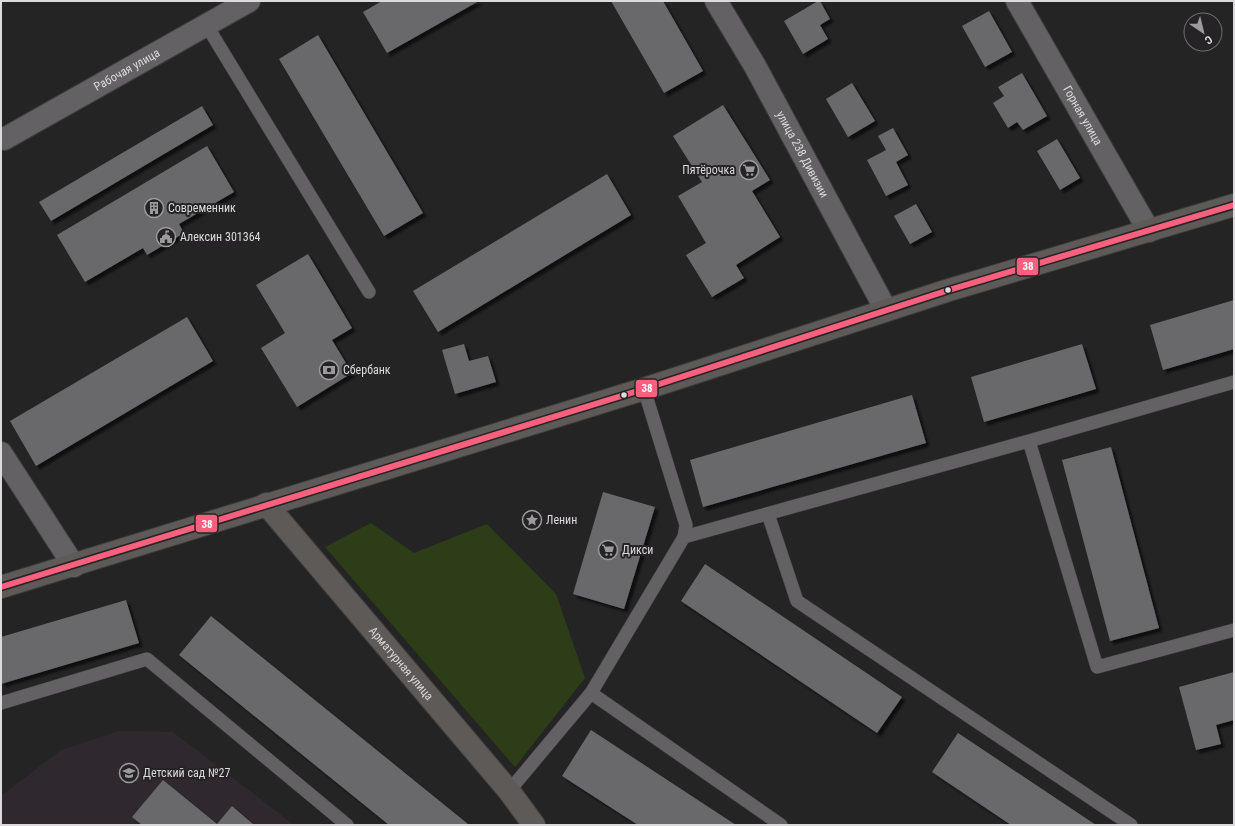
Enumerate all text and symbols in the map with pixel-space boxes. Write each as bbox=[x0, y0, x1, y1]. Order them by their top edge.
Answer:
north arrow bbox=[1183, 12, 1223, 52]
text: С bbox=[1202, 33, 1215, 47]
street label: Рабочая улица bbox=[91, 46, 162, 94]
street label: Горная улица bbox=[1060, 83, 1105, 148]
street label: улица 238 Дивизии bbox=[773, 109, 831, 200]
supermarket icon: Пятёрочка bbox=[738, 159, 760, 181]
place label: Пятёрочка bbox=[682, 163, 735, 177]
building icon: Современник bbox=[143, 197, 165, 219]
place label: Современник bbox=[168, 201, 236, 215]
public building icon: Алексин 301364 bbox=[155, 226, 177, 248]
place label: Алексин 301364 bbox=[180, 230, 261, 244]
line badge: 38 bbox=[1016, 257, 1039, 276]
text: 38 bbox=[1022, 260, 1034, 273]
unlabelled marker bbox=[943, 285, 953, 295]
bank icon: Сбербанк bbox=[318, 359, 340, 381]
place label: Сбербанк bbox=[343, 363, 391, 377]
line badge: 38 bbox=[635, 379, 658, 398]
text: 38 bbox=[641, 382, 653, 395]
unlabelled marker bbox=[619, 390, 629, 400]
place icon: Ленин bbox=[521, 509, 543, 531]
place label: Ленин bbox=[546, 513, 577, 527]
line badge: 38 bbox=[195, 514, 218, 533]
text: 38 bbox=[201, 518, 213, 531]
supermarket icon: Дикси bbox=[597, 539, 619, 561]
place label: Дикси bbox=[622, 543, 653, 557]
street label: Арматурная улица bbox=[366, 624, 436, 703]
school or university icon: Детский сад №27 bbox=[118, 762, 140, 784]
place label: Детский сад №27 bbox=[143, 766, 230, 780]

